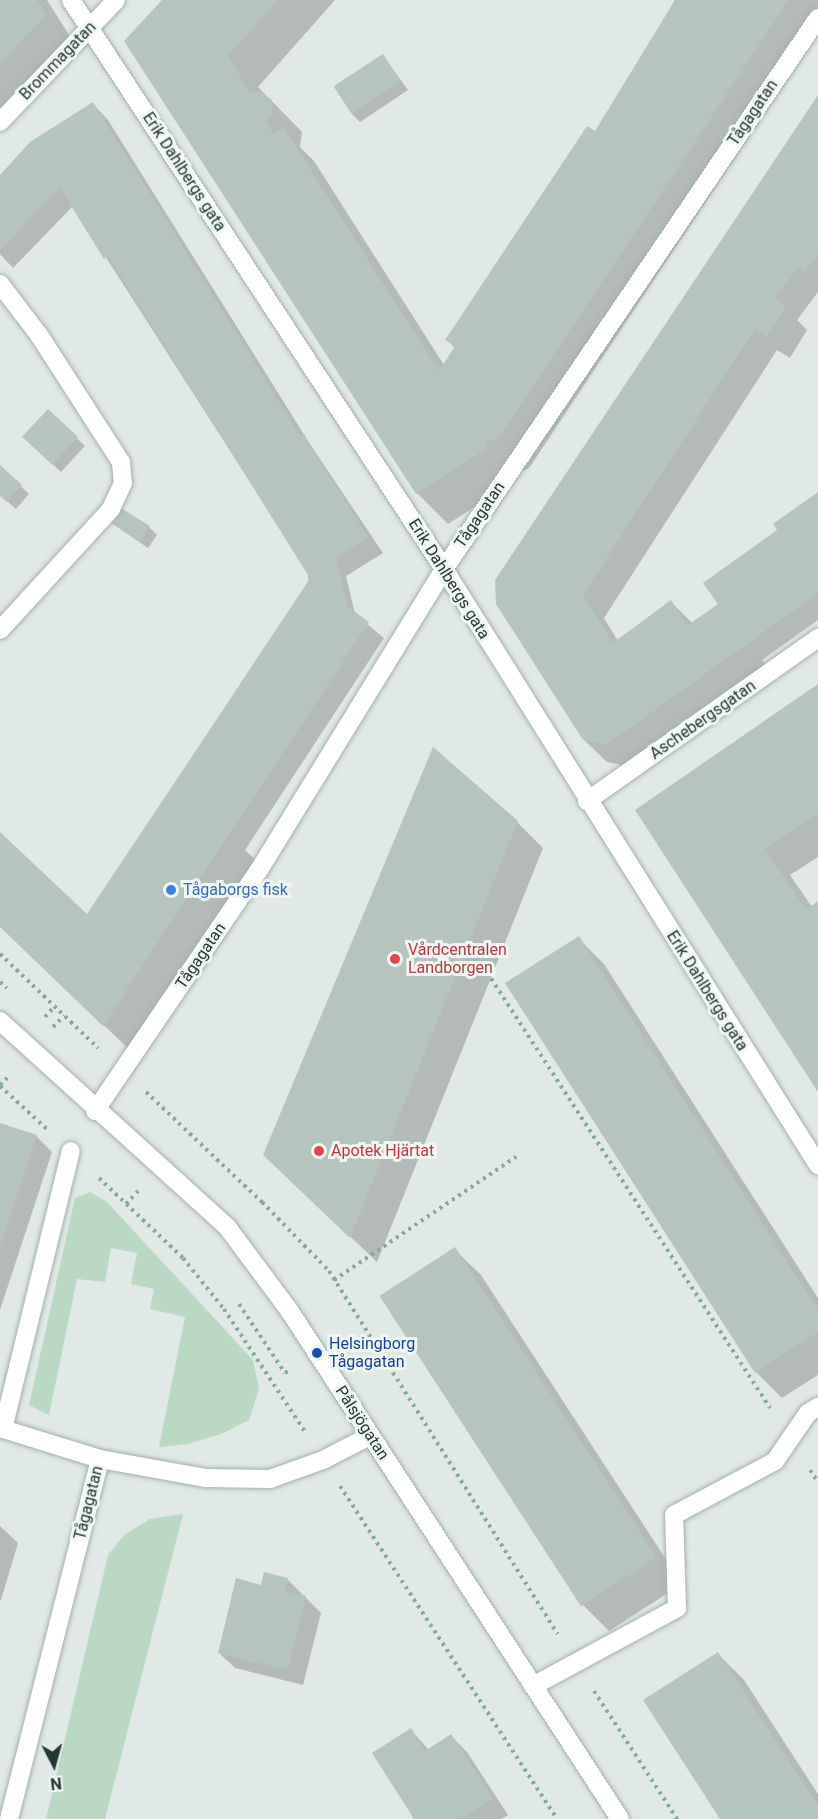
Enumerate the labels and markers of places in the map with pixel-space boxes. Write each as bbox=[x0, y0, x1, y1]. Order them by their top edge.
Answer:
place label: Tågaborgs fisk bbox=[183, 880, 288, 900]
marker: Tågaborgs fisk bbox=[164, 883, 178, 897]
place label: Vårdcentralen Landborgen bbox=[408, 940, 507, 978]
marker: Vårdcentralen Landborgen bbox=[386, 950, 404, 968]
place label: Apotek Hjärtat bbox=[331, 1141, 434, 1161]
marker: Apotek Hjärtat bbox=[312, 1144, 326, 1158]
place label: Helsingborg Tågagatan bbox=[329, 1334, 415, 1372]
marker: Helsingborg Tågagatan bbox=[310, 1346, 324, 1360]

